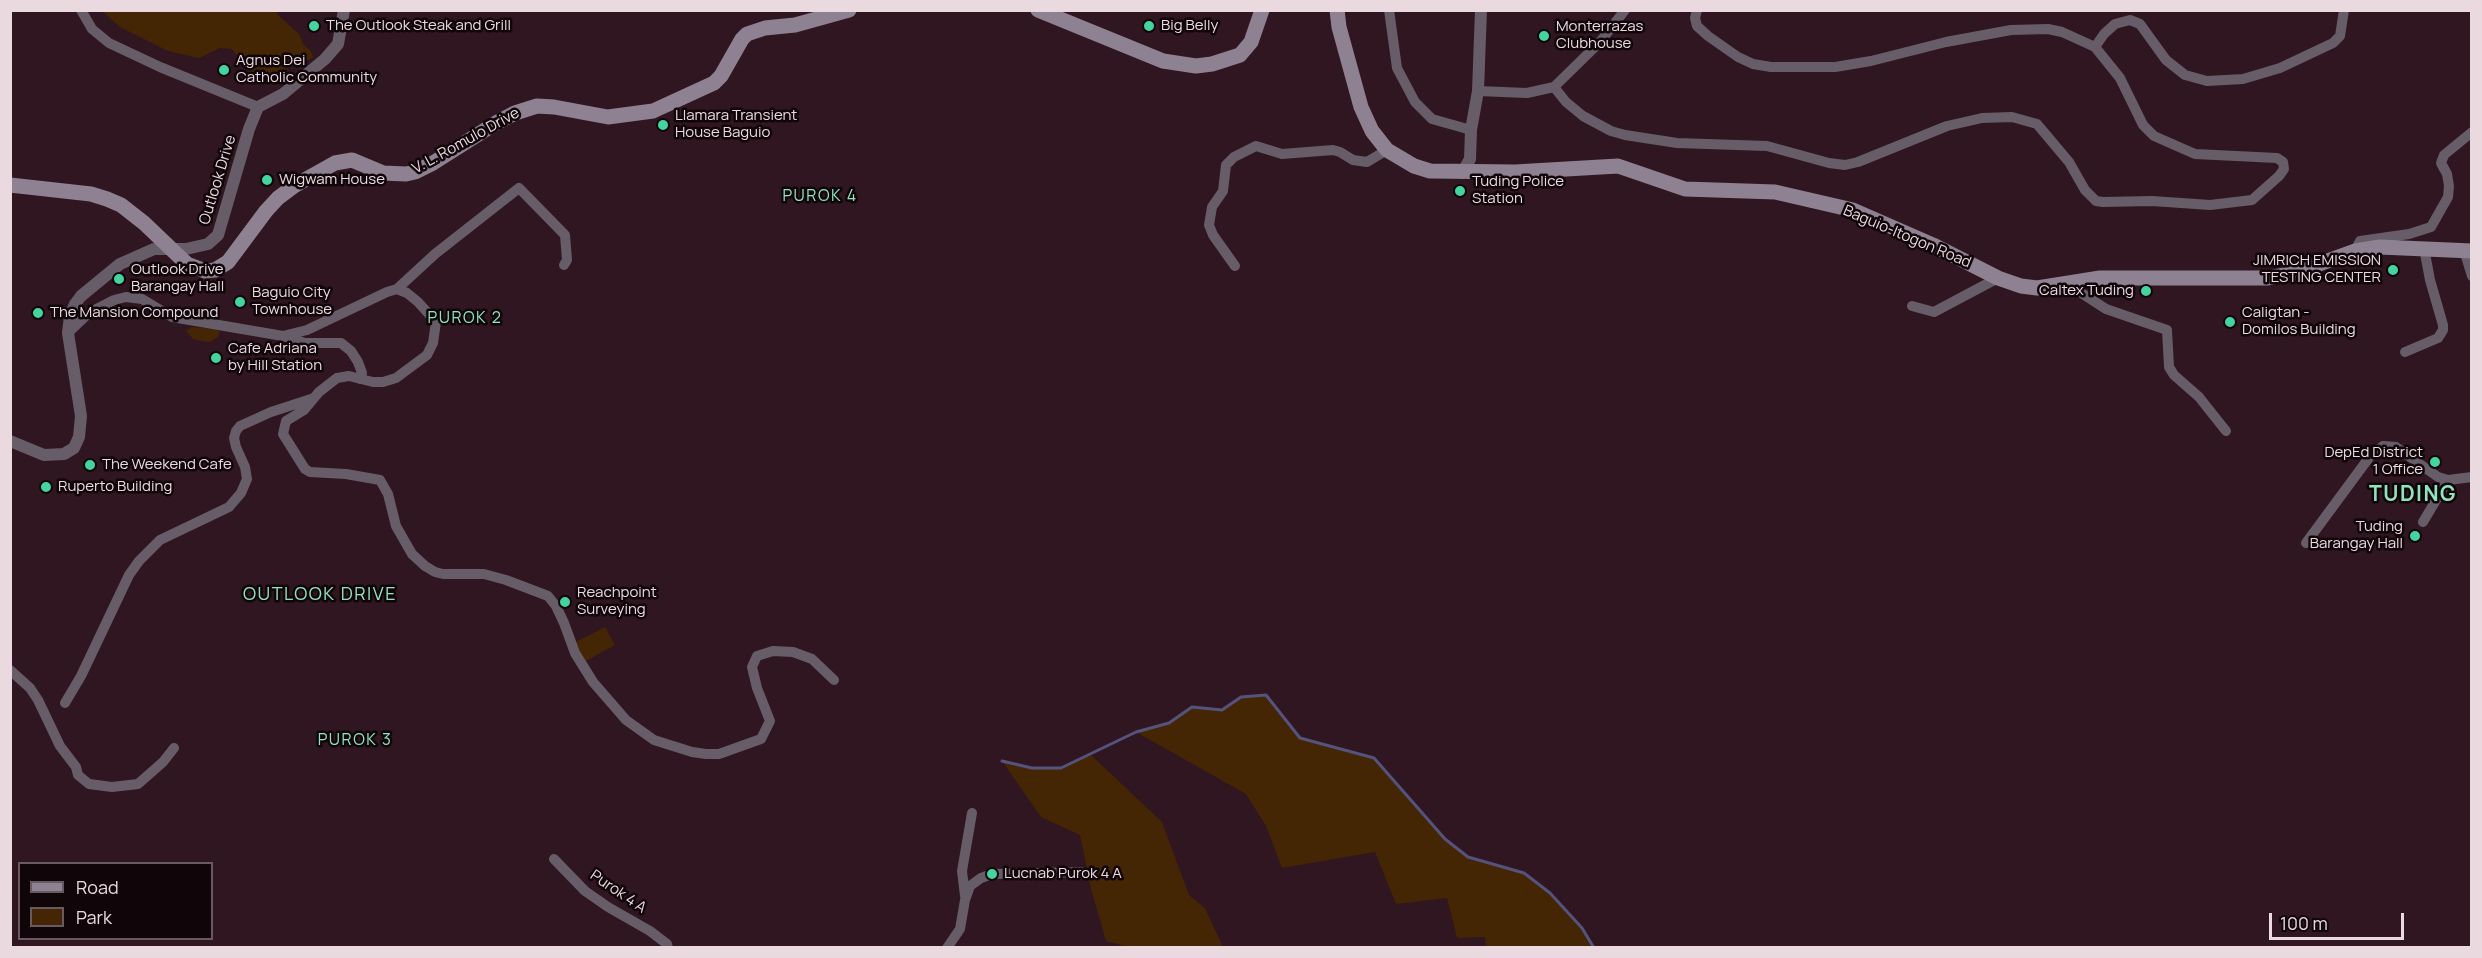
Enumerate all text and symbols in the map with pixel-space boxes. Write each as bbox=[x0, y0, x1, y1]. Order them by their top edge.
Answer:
place label: The Outlook Steak and Grill bbox=[326, 17, 511, 35]
place label: Big Belly bbox=[1161, 17, 1218, 35]
place label: Monterrazas Clubhouse bbox=[1556, 18, 1643, 53]
marker: The Outlook Steak and Grill bbox=[307, 19, 321, 33]
marker: Big Belly bbox=[1142, 19, 1156, 33]
marker: Monterrazas Clubhouse bbox=[1537, 29, 1551, 43]
place label: Agnus Dei Catholic Community bbox=[236, 52, 377, 87]
marker: Agnus Dei Catholic Community bbox=[217, 63, 231, 77]
street label: V. L. Romulo Drive bbox=[409, 104, 523, 178]
place label: Llamara Transient House Baguio bbox=[675, 107, 797, 142]
marker: Llamara Transient House Baguio bbox=[656, 118, 670, 132]
street label: Outlook Drive bbox=[196, 133, 240, 227]
place label: Wigwam House bbox=[279, 171, 385, 189]
marker: Wigwam House bbox=[260, 173, 274, 187]
place label: Tuding Police Station bbox=[1472, 173, 1564, 208]
marker: Tuding Police Station bbox=[1453, 184, 1467, 198]
district label: PUROK 4 bbox=[782, 187, 858, 207]
street label: Baguio-Itogon Road bbox=[1840, 202, 1974, 272]
place label: JIMRICH EMISSION TESTING CENTER bbox=[2253, 252, 2381, 287]
place label: Outlook Drive Barangay Hall bbox=[131, 261, 224, 296]
marker: JIMRICH EMISSION TESTING CENTER bbox=[2386, 263, 2400, 277]
marker: Outlook Drive Barangay Hall bbox=[112, 272, 126, 286]
place label: Caltex Tuding bbox=[2039, 282, 2134, 300]
place label: Baguio City Townhouse bbox=[252, 284, 332, 319]
marker: Caltex Tuding bbox=[2139, 284, 2153, 298]
marker: Baguio City Townhouse bbox=[233, 295, 247, 309]
place label: The Mansion Compound bbox=[50, 304, 218, 322]
place label: Caligtan - Domilos Building bbox=[2242, 304, 2356, 339]
marker: The Mansion Compound bbox=[31, 306, 45, 320]
district label: PUROK 2 bbox=[428, 309, 502, 329]
marker: Caligtan - Domilos Building bbox=[2223, 315, 2237, 329]
place label: Cafe Adriana by Hill Station bbox=[228, 340, 322, 375]
marker: Cafe Adriana by Hill Station bbox=[209, 351, 223, 365]
place label: DepEd District 1 Office bbox=[2324, 444, 2423, 479]
marker: DepEd District 1 Office bbox=[2428, 455, 2442, 469]
place label: The Weekend Cafe bbox=[102, 456, 232, 474]
marker: The Weekend Cafe bbox=[83, 458, 97, 472]
place label: Ruperto Building bbox=[58, 478, 172, 496]
marker: Ruperto Building bbox=[39, 480, 53, 494]
district label: TUDING bbox=[2369, 482, 2457, 508]
place label: Tuding Barangay Hall bbox=[2310, 518, 2403, 553]
marker: Tuding Barangay Hall bbox=[2408, 529, 2422, 543]
district label: OUTLOOK DRIVE bbox=[243, 584, 397, 606]
place label: Reachpoint Surveying bbox=[577, 584, 657, 619]
marker: Reachpoint Surveying bbox=[558, 595, 572, 609]
district label: PUROK 3 bbox=[318, 731, 392, 751]
legend bbox=[18, 862, 213, 940]
place label: Lucnab Purok 4 A bbox=[1004, 865, 1122, 883]
street label: Purok 4 A bbox=[586, 867, 650, 917]
marker: Lucnab Purok 4 A bbox=[985, 867, 999, 881]
text: Road bbox=[76, 875, 119, 899]
scale bar bbox=[2272, 901, 2407, 939]
text: Park bbox=[76, 905, 112, 929]
text: 100 m bbox=[2280, 911, 2328, 935]

